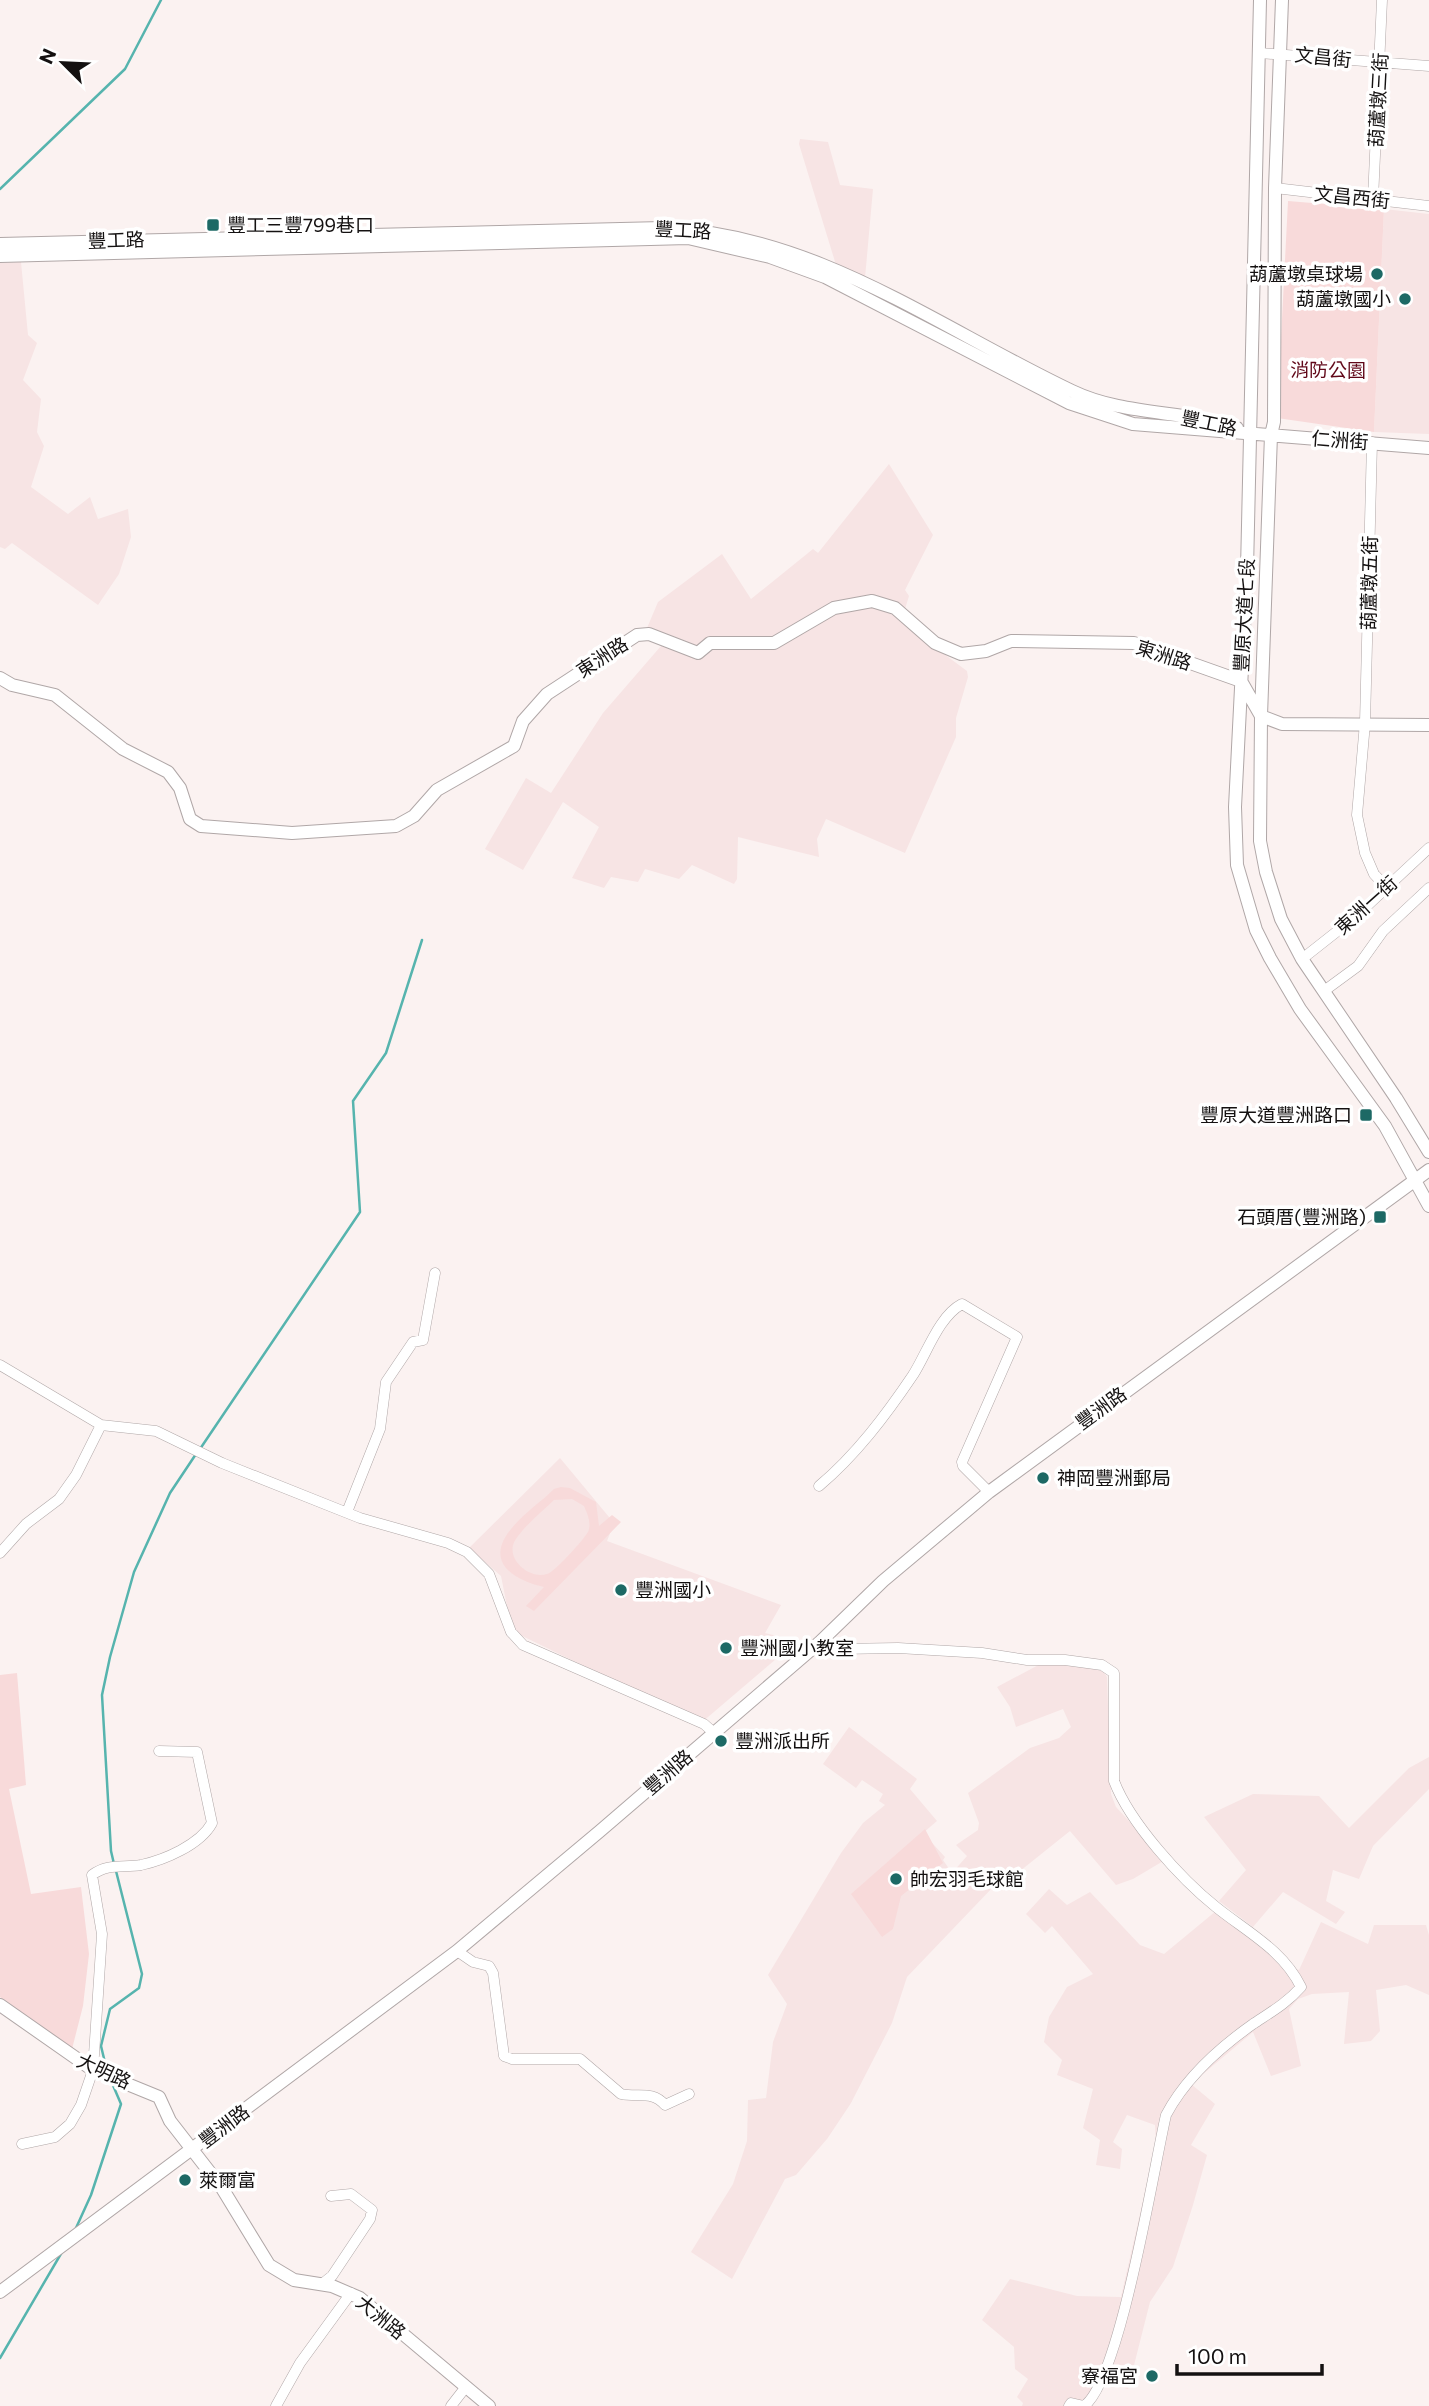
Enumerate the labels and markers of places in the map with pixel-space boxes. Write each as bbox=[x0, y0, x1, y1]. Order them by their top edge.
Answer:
place label: 豐工三豐799巷口 bbox=[227, 213, 374, 236]
marker: 豐工三豐799巷口 bbox=[205, 217, 221, 233]
place label: 葫蘆墩桌球場 bbox=[1249, 262, 1363, 285]
marker: 葫蘆墩桌球場 bbox=[1369, 266, 1385, 282]
place label: 葫蘆墩國小 bbox=[1296, 287, 1391, 310]
marker: 葫蘆墩國小 bbox=[1397, 291, 1413, 307]
place label: 豐原大道豐洲路口 bbox=[1200, 1103, 1352, 1126]
marker: 豐原大道豐洲路口 bbox=[1358, 1107, 1374, 1123]
place label: 石頭厝(豐洲路) bbox=[1237, 1205, 1366, 1228]
marker: 石頭厝(豐洲路) bbox=[1372, 1209, 1388, 1225]
place label: 神岡豐洲郵局 bbox=[1057, 1466, 1171, 1489]
marker: 神岡豐洲郵局 bbox=[1035, 1470, 1051, 1486]
place label: 豐洲國小 bbox=[635, 1578, 711, 1601]
marker: 豐洲國小 bbox=[613, 1582, 629, 1598]
place label: 豐洲國小教室 bbox=[740, 1636, 854, 1659]
marker: 豐洲國小教室 bbox=[718, 1640, 734, 1656]
place label: 豐洲派出所 bbox=[735, 1729, 830, 1752]
marker: 豐洲派出所 bbox=[713, 1733, 729, 1749]
place label: 帥宏羽毛球館 bbox=[910, 1867, 1024, 1890]
marker: 帥宏羽毛球館 bbox=[888, 1871, 904, 1887]
place label: 萊爾富 bbox=[199, 2168, 256, 2191]
marker: 萊爾富 bbox=[177, 2172, 193, 2188]
place label: 寮福宮 bbox=[1081, 2364, 1138, 2387]
marker: 寮福宮 bbox=[1144, 2368, 1160, 2384]

